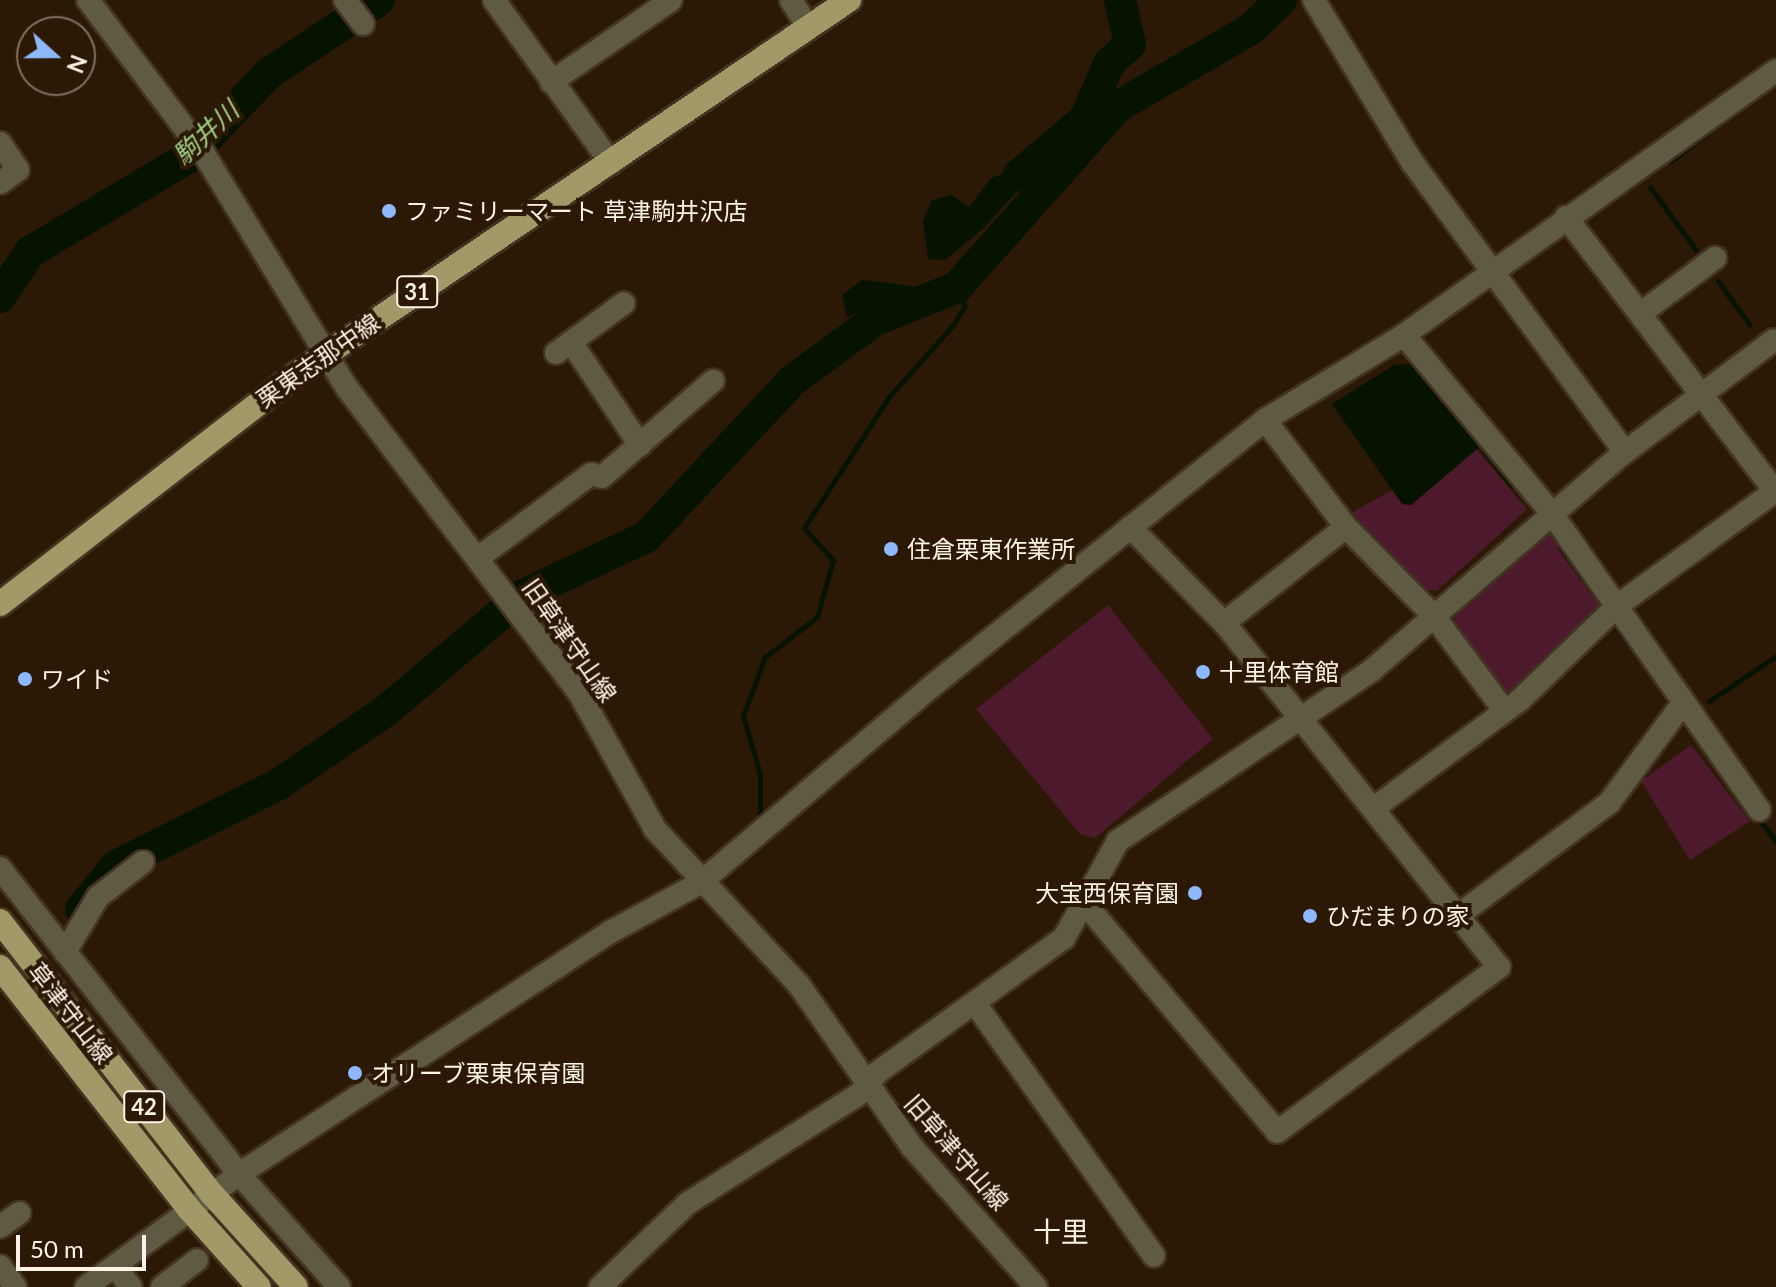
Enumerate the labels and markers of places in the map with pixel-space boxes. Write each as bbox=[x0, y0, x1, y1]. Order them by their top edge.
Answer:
place label: ファミリーマート 草津駒井沢店 bbox=[405, 197, 747, 225]
marker: ファミリーマート 草津駒井沢店 bbox=[380, 202, 398, 220]
place label: 住倉栗東作業所 bbox=[907, 535, 1075, 563]
marker: 住倉栗東作業所 bbox=[882, 540, 900, 558]
place label: 十里体育館 bbox=[1219, 658, 1339, 686]
marker: 十里体育館 bbox=[1194, 663, 1212, 681]
place label: ワイド bbox=[41, 665, 113, 693]
marker: ワイド bbox=[16, 670, 34, 688]
place label: 大宝西保育園 bbox=[1035, 879, 1179, 907]
marker: 大宝西保育園 bbox=[1186, 884, 1204, 902]
place label: ひだまりの家 bbox=[1326, 902, 1470, 930]
marker: ひだまりの家 bbox=[1301, 907, 1319, 925]
place label: オリーブ栗東保育園 bbox=[371, 1059, 587, 1087]
marker: オリーブ栗東保育園 bbox=[346, 1064, 364, 1082]

